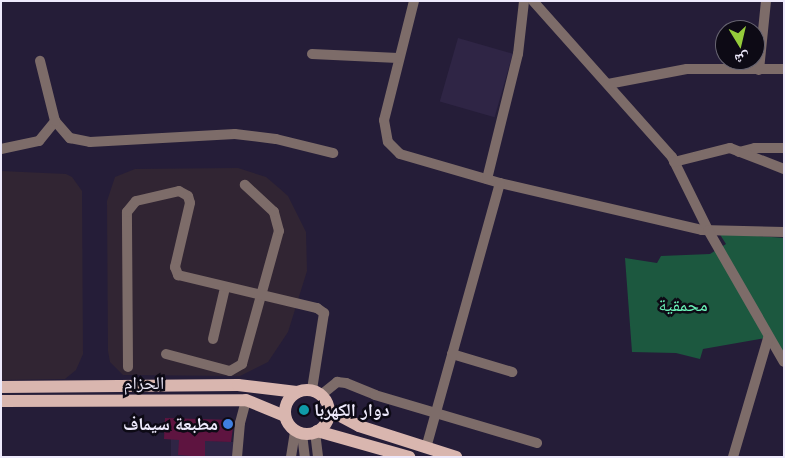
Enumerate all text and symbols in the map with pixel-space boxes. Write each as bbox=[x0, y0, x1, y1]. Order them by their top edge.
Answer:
north arrow bbox=[715, 20, 765, 70]
text: ش bbox=[734, 50, 751, 68]
park label: محمقية bbox=[658, 294, 708, 316]
street label: الحزام bbox=[124, 372, 164, 394]
place label: دوار الكهربا bbox=[314, 399, 390, 421]
marker: دوار الكهربا bbox=[298, 404, 310, 416]
place label: مطبعة سيماف bbox=[123, 413, 218, 435]
marker: مطبعة سيماف bbox=[222, 418, 234, 430]

